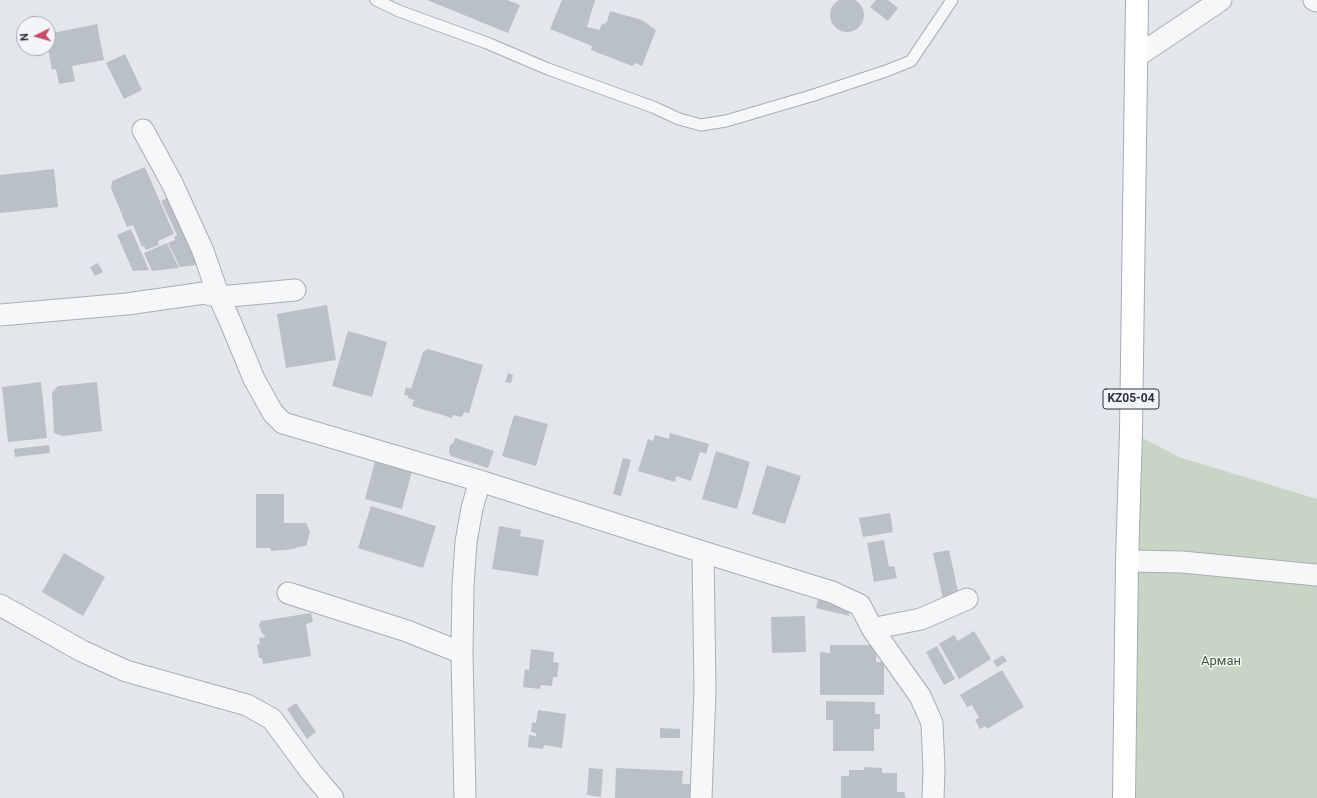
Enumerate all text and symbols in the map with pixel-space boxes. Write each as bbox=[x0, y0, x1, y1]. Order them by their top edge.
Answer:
north arrow bbox=[16, 16, 56, 56]
text: N bbox=[18, 33, 31, 41]
road number: KZ05-04 bbox=[1103, 389, 1159, 409]
park label: Арман bbox=[1201, 654, 1241, 670]

